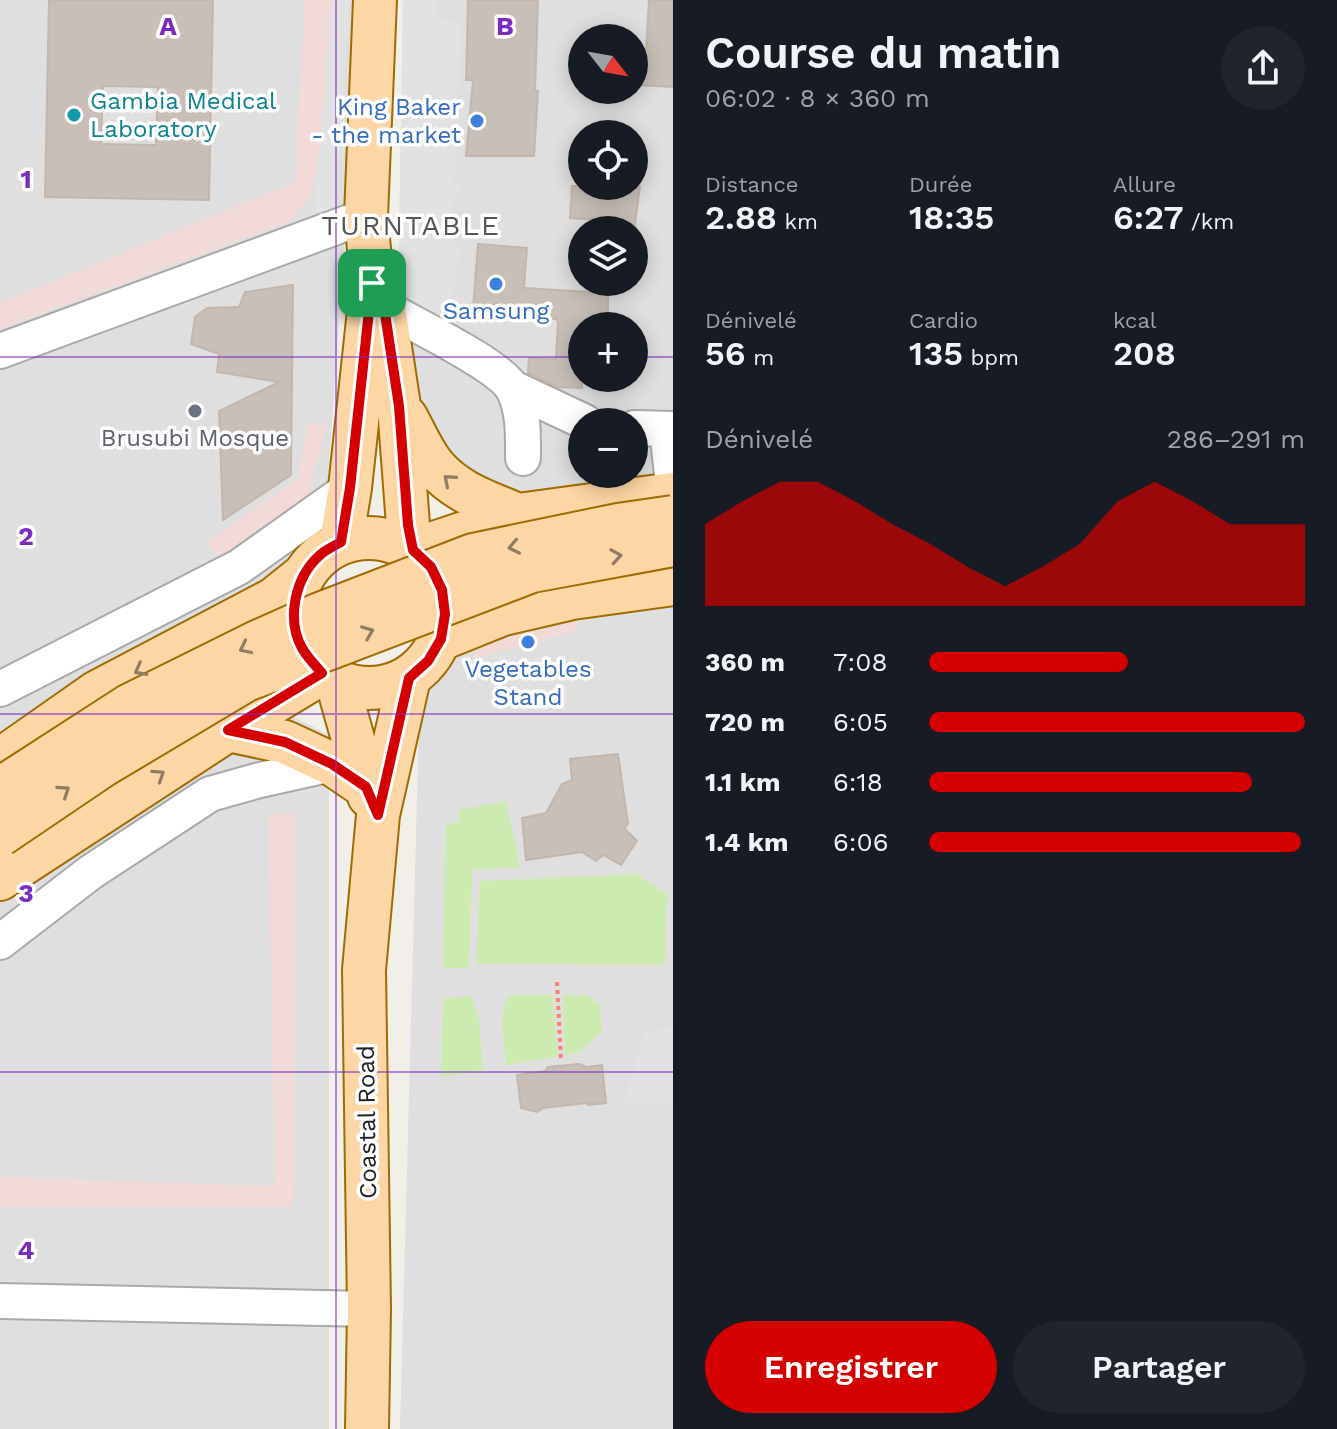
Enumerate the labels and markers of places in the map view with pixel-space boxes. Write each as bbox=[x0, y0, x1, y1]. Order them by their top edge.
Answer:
place label: Gambia Medical Laboratory bbox=[90, 87, 277, 143]
place label: King Baker - the market bbox=[311, 93, 461, 149]
marker: Gambia Medical Laboratory bbox=[65, 106, 83, 124]
marker: King Baker - the market bbox=[468, 112, 486, 130]
pin bbox=[338, 249, 406, 317]
marker: Samsung bbox=[487, 275, 505, 293]
place label: Samsung bbox=[443, 297, 550, 325]
marker: Brusubi Mosque bbox=[186, 402, 204, 420]
place label: Brusubi Mosque bbox=[101, 424, 289, 452]
marker: Vegetables Stand bbox=[519, 633, 537, 651]
place label: Vegetables Stand bbox=[464, 655, 592, 711]

